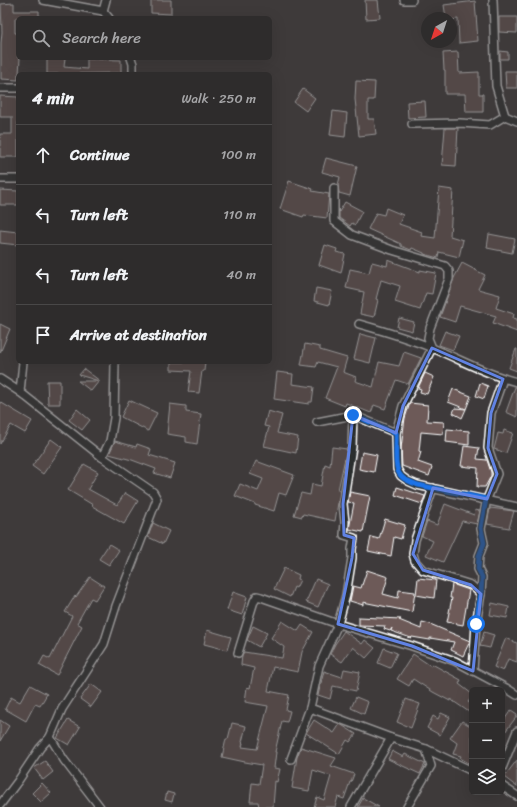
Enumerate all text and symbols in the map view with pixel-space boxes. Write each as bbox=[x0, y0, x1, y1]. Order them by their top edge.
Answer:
north arrow bbox=[421, 12, 457, 48]
search box bbox=[16, 16, 272, 60]
text: Search here bbox=[62, 25, 141, 51]
icon: search bbox=[30, 27, 52, 49]
text: 4 min bbox=[32, 83, 74, 113]
text: Walk · 250 m bbox=[182, 87, 256, 110]
text: Continue bbox=[70, 142, 130, 168]
text: 100 m bbox=[221, 143, 256, 166]
icon: ahead bbox=[32, 144, 54, 166]
text: Turn left bbox=[70, 202, 128, 228]
text: 110 m bbox=[223, 203, 256, 226]
icon: left bbox=[32, 204, 54, 226]
text: Turn left bbox=[70, 262, 128, 288]
text: 40 m bbox=[226, 263, 256, 286]
icon: left bbox=[32, 264, 54, 286]
text: Arrive at destination bbox=[70, 322, 207, 348]
icon: arrive bbox=[32, 324, 54, 346]
route end bbox=[344, 406, 362, 424]
route start bbox=[467, 615, 485, 633]
map controls bbox=[469, 687, 505, 795]
button: + bbox=[469, 687, 505, 723]
button: − bbox=[469, 723, 505, 759]
button: layers bbox=[469, 759, 505, 795]

